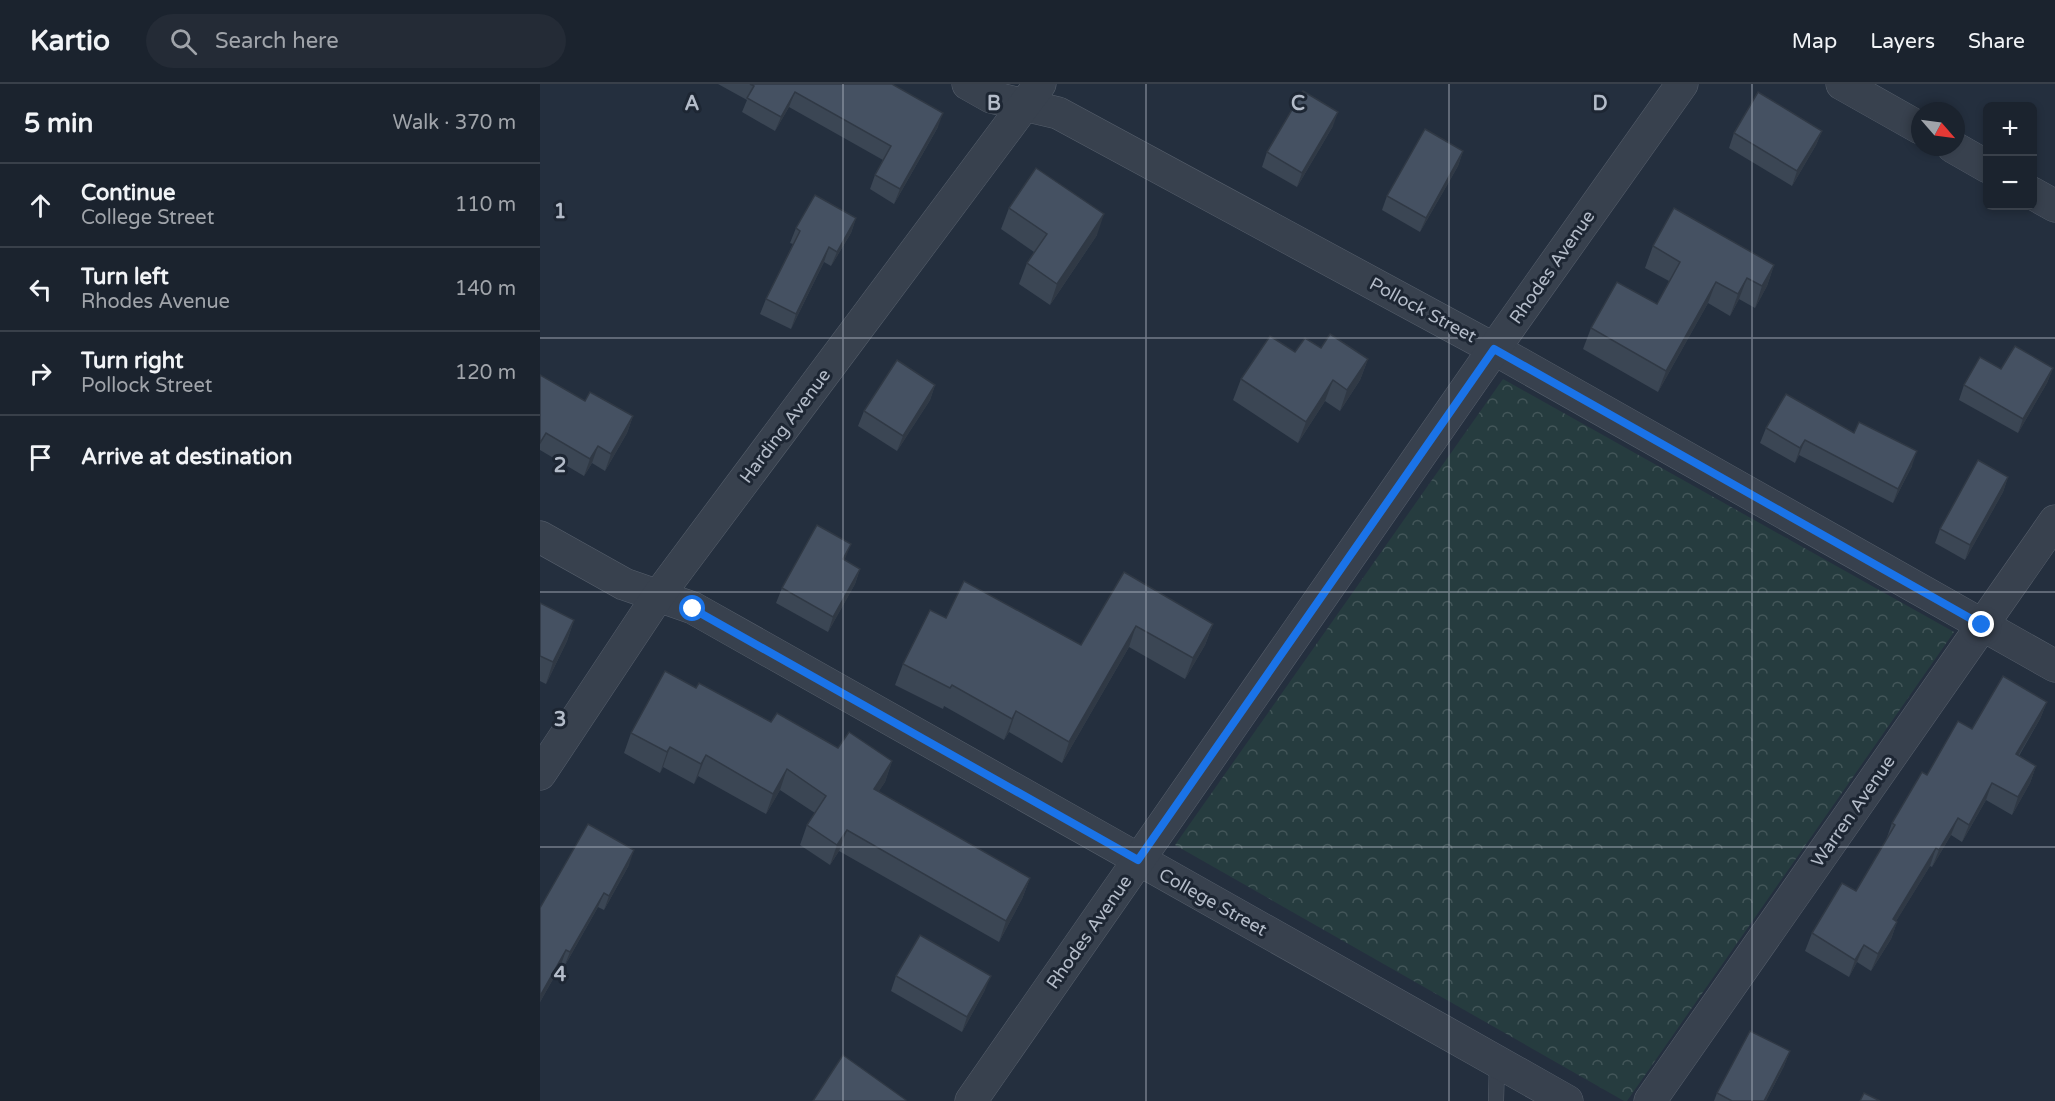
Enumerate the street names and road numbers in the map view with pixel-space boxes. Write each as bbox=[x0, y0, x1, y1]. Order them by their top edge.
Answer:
street label: Rhodes Avenue bbox=[1505, 206, 1599, 328]
street label: Pollock Street bbox=[1366, 273, 1480, 348]
street label: Harding Avenue bbox=[735, 364, 835, 488]
street label: Warren Avenue bbox=[1806, 751, 1900, 871]
street label: College Street bbox=[1155, 863, 1271, 941]
street label: Rhodes Avenue bbox=[1042, 871, 1136, 993]

